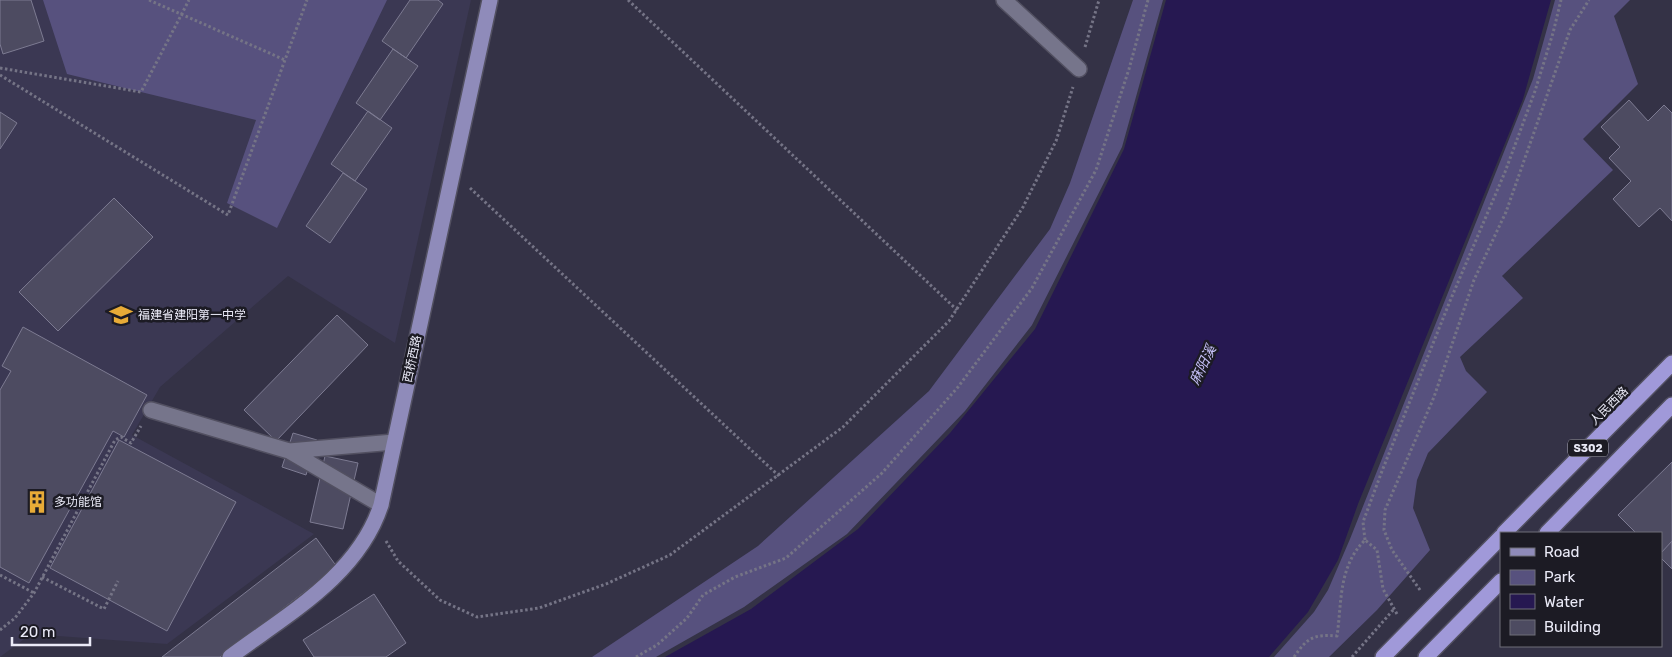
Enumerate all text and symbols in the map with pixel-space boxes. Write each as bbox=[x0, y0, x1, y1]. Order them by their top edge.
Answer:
school or university icon: 福建省建阳第一中学 bbox=[108, 302, 134, 328]
place label: 福建省建阳第一中学 bbox=[138, 308, 246, 322]
street label: 西桥西路 bbox=[400, 334, 424, 384]
water label: 麻阳溪 bbox=[1186, 341, 1221, 388]
street label: 人民西路 bbox=[1587, 384, 1631, 428]
road number: S302 bbox=[1568, 439, 1608, 456]
building icon: 多功能馆 bbox=[24, 489, 50, 515]
place label: 多功能馆 bbox=[54, 495, 102, 509]
legend bbox=[1500, 532, 1662, 647]
text: Road bbox=[1544, 543, 1580, 561]
text: Park bbox=[1544, 568, 1575, 586]
text: Water bbox=[1544, 593, 1584, 611]
scale bar bbox=[12, 614, 90, 646]
text: Building bbox=[1544, 618, 1601, 636]
text: 20 m bbox=[20, 623, 55, 641]

